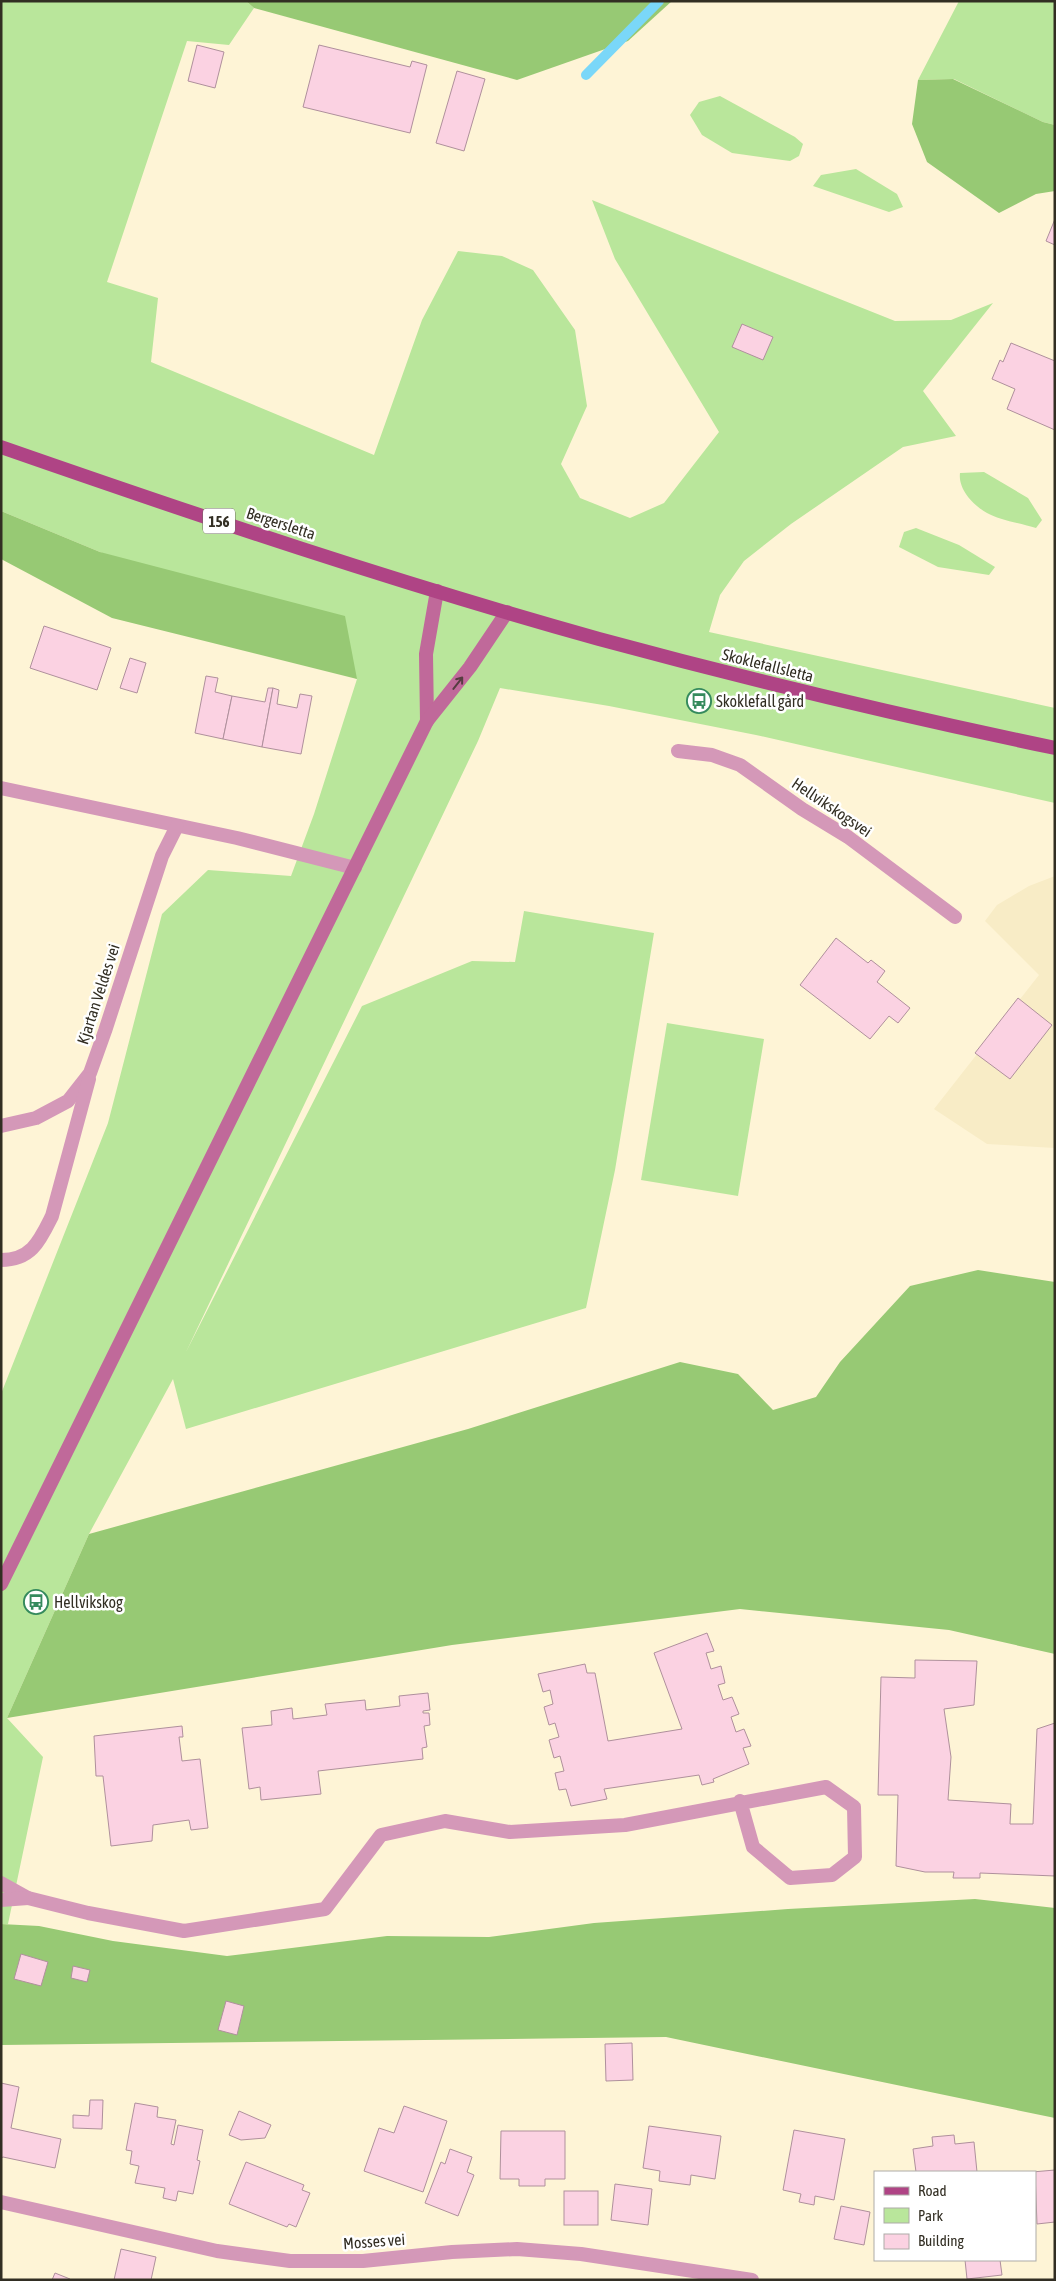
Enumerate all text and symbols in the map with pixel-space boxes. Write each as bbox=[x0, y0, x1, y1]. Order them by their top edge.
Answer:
street label: Bergersletta bbox=[244, 503, 318, 544]
road number: 156 bbox=[203, 508, 235, 534]
street label: Skoklefallsletta bbox=[721, 645, 815, 685]
one-way arrow bbox=[452, 677, 463, 690]
bus stop icon: Skoklefall gård bbox=[686, 688, 712, 714]
place label: Skoklefall gård bbox=[716, 692, 804, 711]
street label: Hellvikskogsvei bbox=[788, 774, 875, 841]
street label: Kjartan Veldes vei bbox=[73, 942, 124, 1047]
bus stop icon: Hellvikskog bbox=[23, 1589, 49, 1615]
place label: Hellvikskog bbox=[54, 1593, 123, 1612]
legend bbox=[874, 2171, 1036, 2261]
text: Road bbox=[918, 2182, 947, 2199]
text: Park bbox=[918, 2207, 943, 2224]
street label: Mosses vei bbox=[342, 2230, 406, 2252]
text: Building bbox=[918, 2232, 964, 2249]

